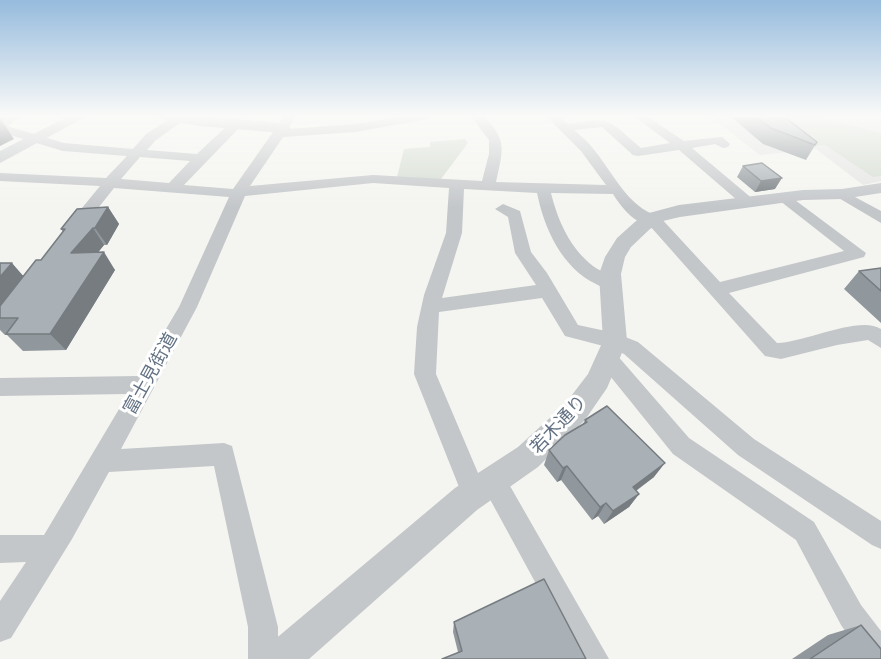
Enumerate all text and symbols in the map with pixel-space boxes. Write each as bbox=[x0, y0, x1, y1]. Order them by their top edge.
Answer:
street label: 富士見街道 bbox=[120, 329, 182, 419]
street label: 若木通り bbox=[527, 391, 591, 459]

